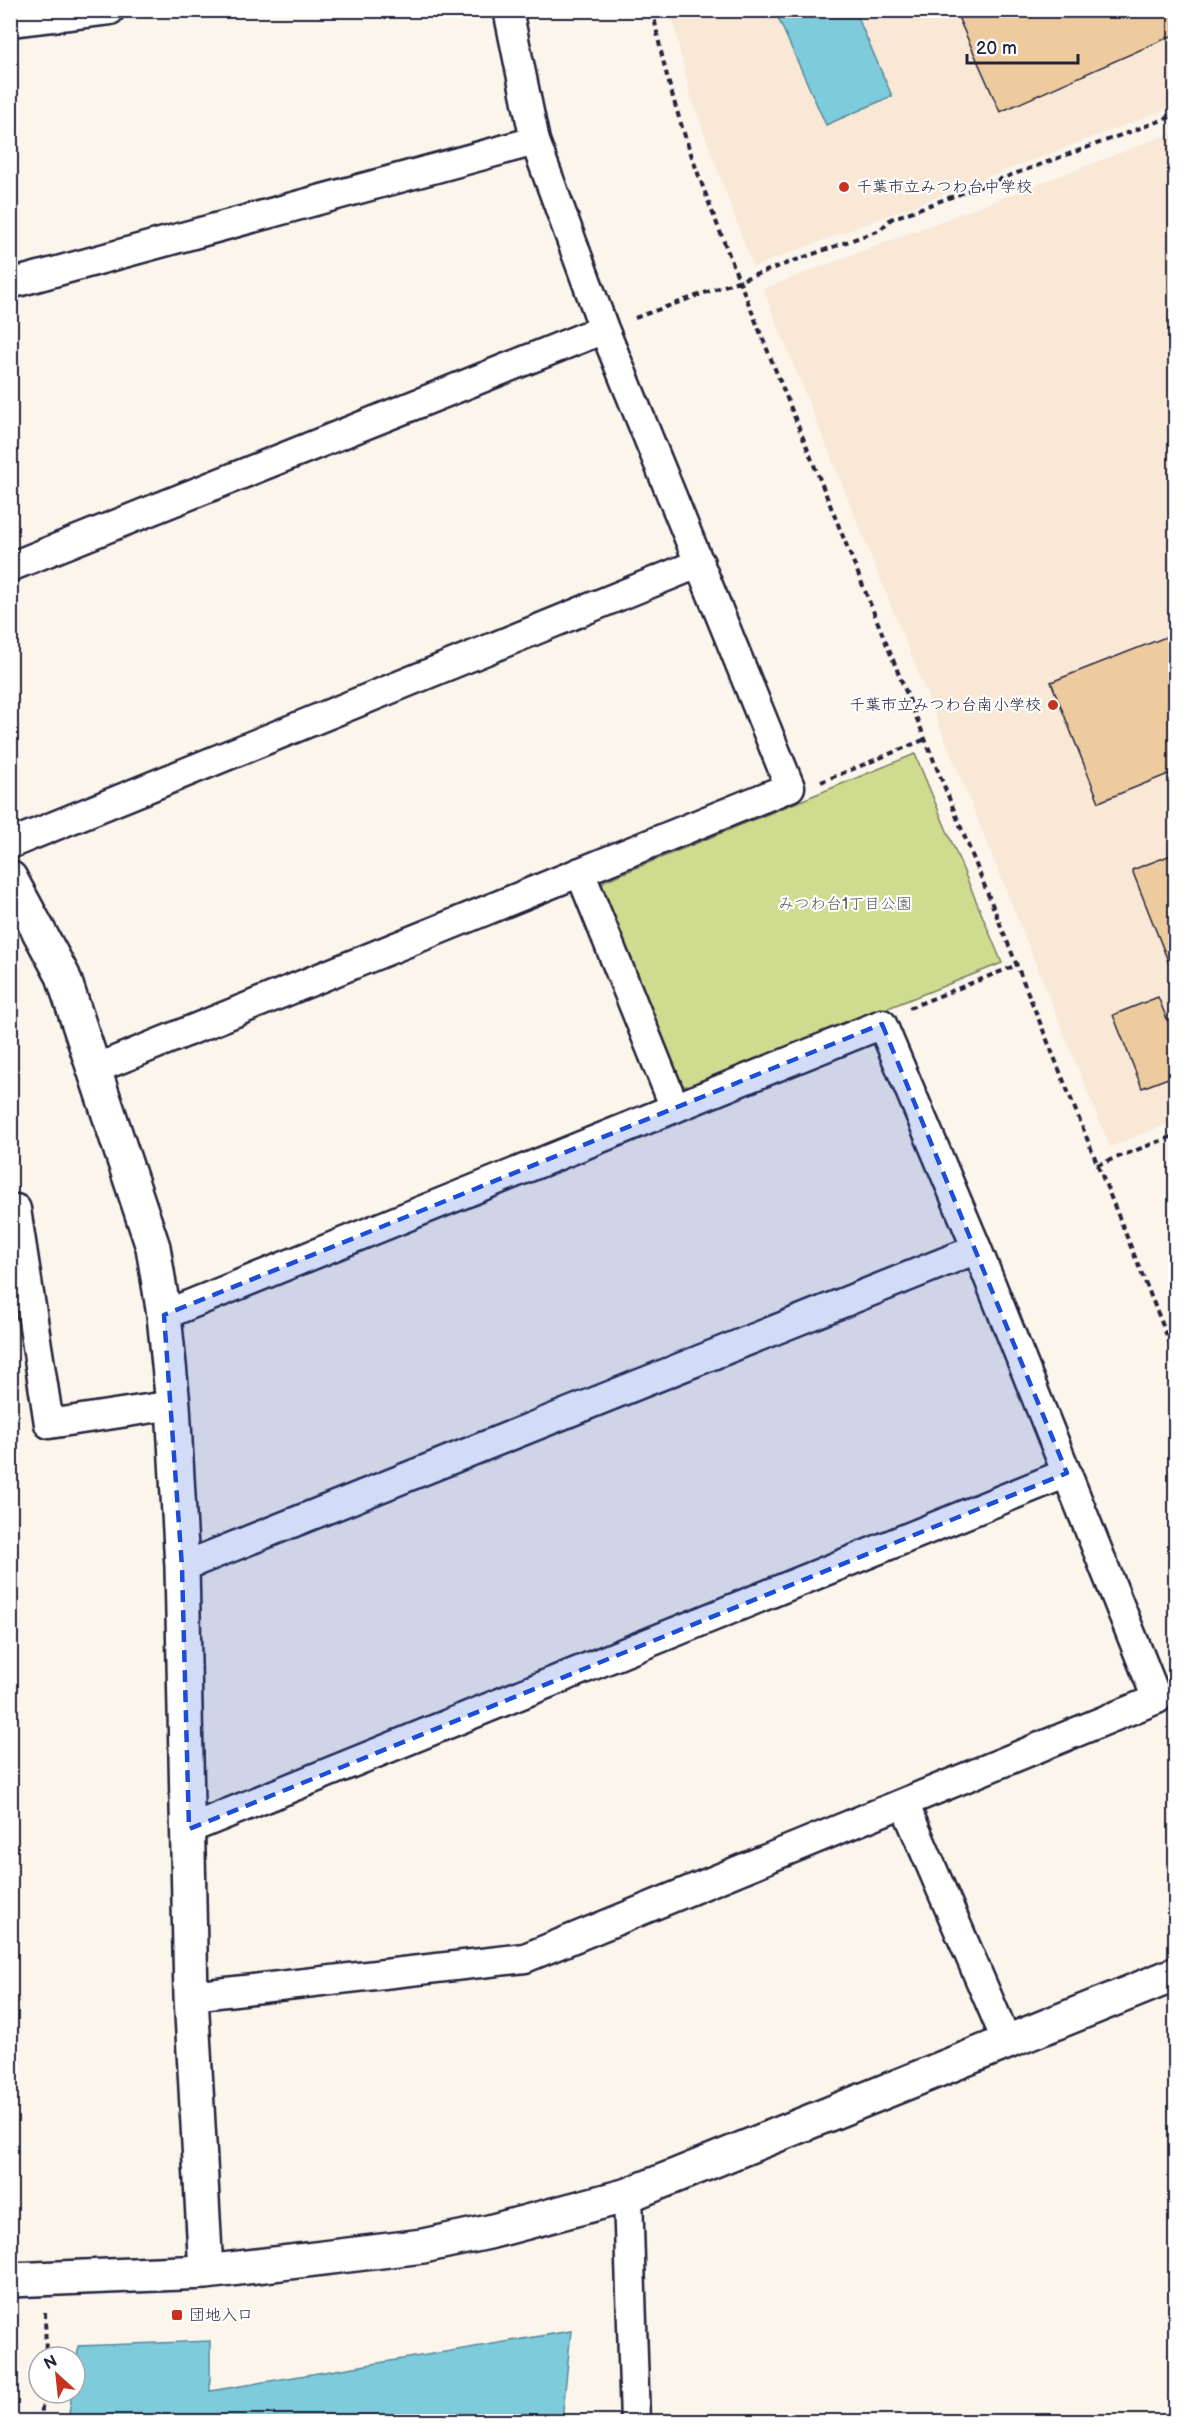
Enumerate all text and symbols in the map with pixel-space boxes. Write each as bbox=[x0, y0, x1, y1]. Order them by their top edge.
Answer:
scale bar bbox=[967, 27, 1078, 65]
text: 20 m bbox=[976, 38, 1017, 59]
place label: 千葉市立みつわ台中学校 bbox=[856, 178, 1032, 197]
marker: 千葉市立みつわ台中学校 bbox=[837, 180, 851, 194]
place label: 千葉市立みつわ台南小学校 bbox=[849, 696, 1041, 715]
marker: 千葉市立みつわ台南小学校 bbox=[1046, 698, 1060, 712]
park label: みつわ台1丁目公園 bbox=[778, 895, 912, 914]
place label: 団地入口 bbox=[189, 2306, 253, 2325]
marker: 団地入口 bbox=[170, 2308, 184, 2322]
north arrow bbox=[27, 2345, 87, 2405]
text: N bbox=[41, 2352, 61, 2374]

